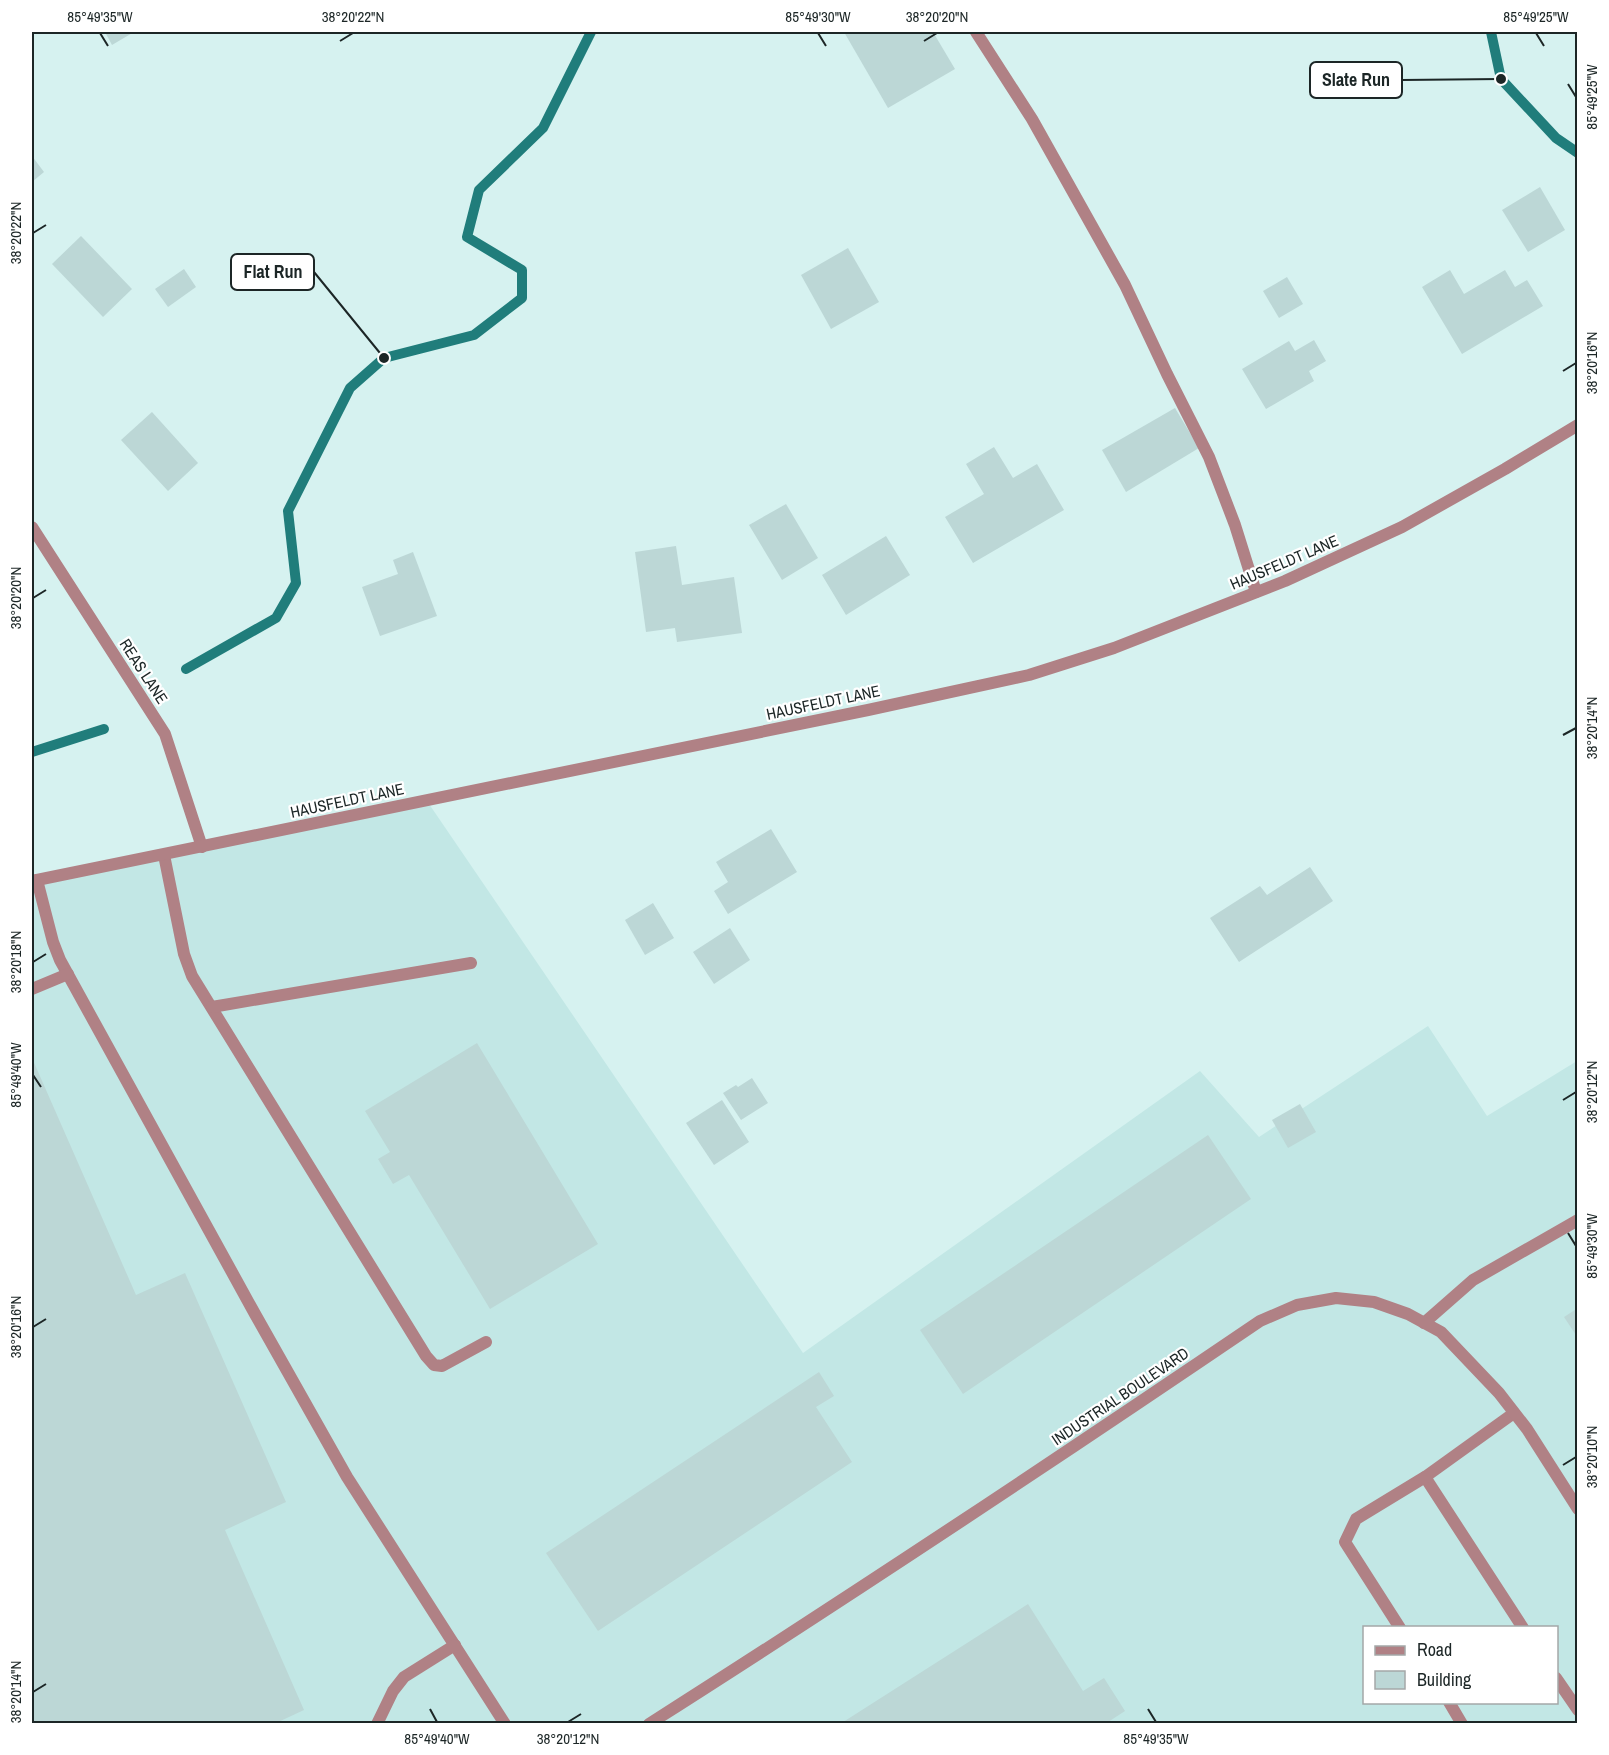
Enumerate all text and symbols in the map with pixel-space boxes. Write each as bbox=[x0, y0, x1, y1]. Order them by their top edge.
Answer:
text: 85°49'35"W bbox=[67, 6, 133, 27]
text: 38°20'22"N bbox=[322, 6, 384, 27]
text: 85°49'30"W bbox=[785, 6, 851, 27]
text: 38°20'20"N bbox=[906, 6, 968, 27]
text: 85°49'25"W bbox=[1503, 6, 1569, 27]
callout: Slate Run bbox=[1310, 62, 1402, 98]
text: 85°49'25"W bbox=[1581, 64, 1602, 130]
text: Slate Run bbox=[1322, 67, 1390, 92]
text: 38°20'22"N bbox=[5, 202, 26, 264]
callout: Flat Run bbox=[231, 254, 314, 290]
text: Flat Run bbox=[243, 259, 303, 284]
text: 38°20'16"N bbox=[1581, 332, 1602, 394]
street label: HAUSFELDT LANE bbox=[1226, 529, 1342, 595]
text: 38°20'20"N bbox=[5, 567, 26, 629]
street label: REAS LANE bbox=[115, 634, 173, 708]
street label: HAUSFELDT LANE bbox=[764, 679, 882, 725]
text: 38°20'14"N bbox=[1581, 697, 1602, 759]
street label: HAUSFELDT LANE bbox=[288, 777, 406, 823]
text: 38°20'18"N bbox=[5, 931, 26, 993]
text: 85°49'40"W bbox=[5, 1042, 26, 1108]
text: 38°20'12"N bbox=[1581, 1061, 1602, 1123]
text: 85°49'30"W bbox=[1581, 1213, 1602, 1279]
text: 38°20'16"N bbox=[5, 1296, 26, 1358]
street label: INDUSTRIAL BOULEVARD bbox=[1047, 1342, 1193, 1450]
text: 38°20'10"N bbox=[1581, 1426, 1602, 1488]
legend bbox=[1363, 1626, 1558, 1704]
text: Road bbox=[1417, 1637, 1452, 1662]
text: 38°20'14"N bbox=[5, 1661, 26, 1723]
text: Building bbox=[1417, 1667, 1472, 1692]
text: 85°49'40"W bbox=[404, 1728, 470, 1749]
text: 38°20'12"N bbox=[537, 1728, 599, 1749]
text: 85°49'35"W bbox=[1123, 1728, 1189, 1749]

